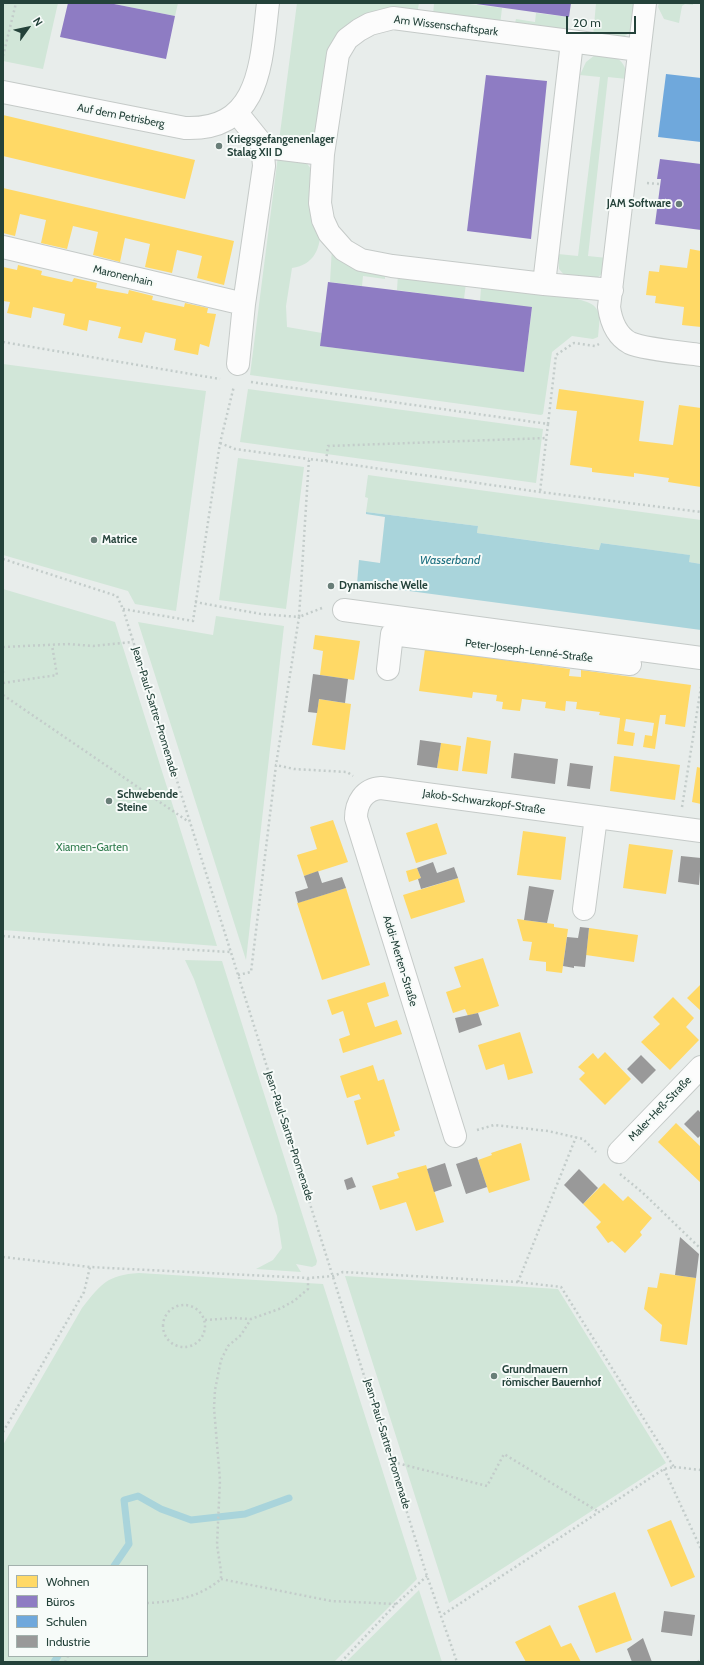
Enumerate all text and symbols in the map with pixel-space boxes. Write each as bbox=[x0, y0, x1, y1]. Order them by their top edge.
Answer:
north arrow bbox=[8, 8, 48, 48]
scale bar bbox=[568, 8, 638, 34]
street label: Am Wissenschaftspark bbox=[393, 13, 499, 39]
text: N bbox=[30, 14, 46, 29]
text: 20 m bbox=[573, 15, 601, 30]
street label: Auf dem Petrisberg bbox=[76, 101, 166, 131]
place label: Kriegsgefangenenlager Stalag XII D bbox=[227, 133, 334, 159]
marker: Kriegsgefangenenlager Stalag XII D bbox=[214, 141, 224, 151]
place label: JAM Software bbox=[607, 197, 671, 211]
marker: JAM Software bbox=[674, 199, 684, 209]
street label: Maronenhain bbox=[92, 263, 154, 289]
place label: Matrice bbox=[102, 533, 137, 547]
marker: Matrice bbox=[89, 535, 99, 545]
water label: Wasserband bbox=[420, 553, 480, 567]
place label: Dynamische Welle bbox=[339, 579, 428, 593]
marker: Dynamische Welle bbox=[326, 581, 336, 591]
street label: Peter-Joseph-Lenné-Straße bbox=[464, 637, 594, 665]
street label: Jean-Paul-Sartre-Promenade bbox=[129, 645, 181, 779]
street label: Jakob-Schwarzkopf-Straße bbox=[422, 787, 546, 817]
place label: Schwebende Steine bbox=[117, 788, 178, 814]
marker: Schwebende Steine bbox=[104, 796, 114, 806]
park label: Xiamen-Garten bbox=[56, 841, 128, 855]
street label: Addi-Merten-Straße bbox=[380, 914, 420, 1008]
street label: Jean-Paul-Sartre-Promenade bbox=[262, 1070, 316, 1202]
street label: Maler-Heß-Straße bbox=[626, 1074, 694, 1144]
place label: Grundmauern römischer Bauernhof bbox=[502, 1363, 601, 1389]
marker: Grundmauern römischer Bauernhof bbox=[489, 1371, 499, 1381]
street label: Jean-Paul-Sartre-Promenade bbox=[361, 1377, 413, 1511]
legend bbox=[8, 1565, 148, 1657]
text: Wohnen bbox=[46, 1574, 90, 1589]
text: Büros bbox=[46, 1594, 75, 1609]
text: Schulen bbox=[46, 1614, 87, 1629]
text: Industrie bbox=[46, 1634, 90, 1649]

